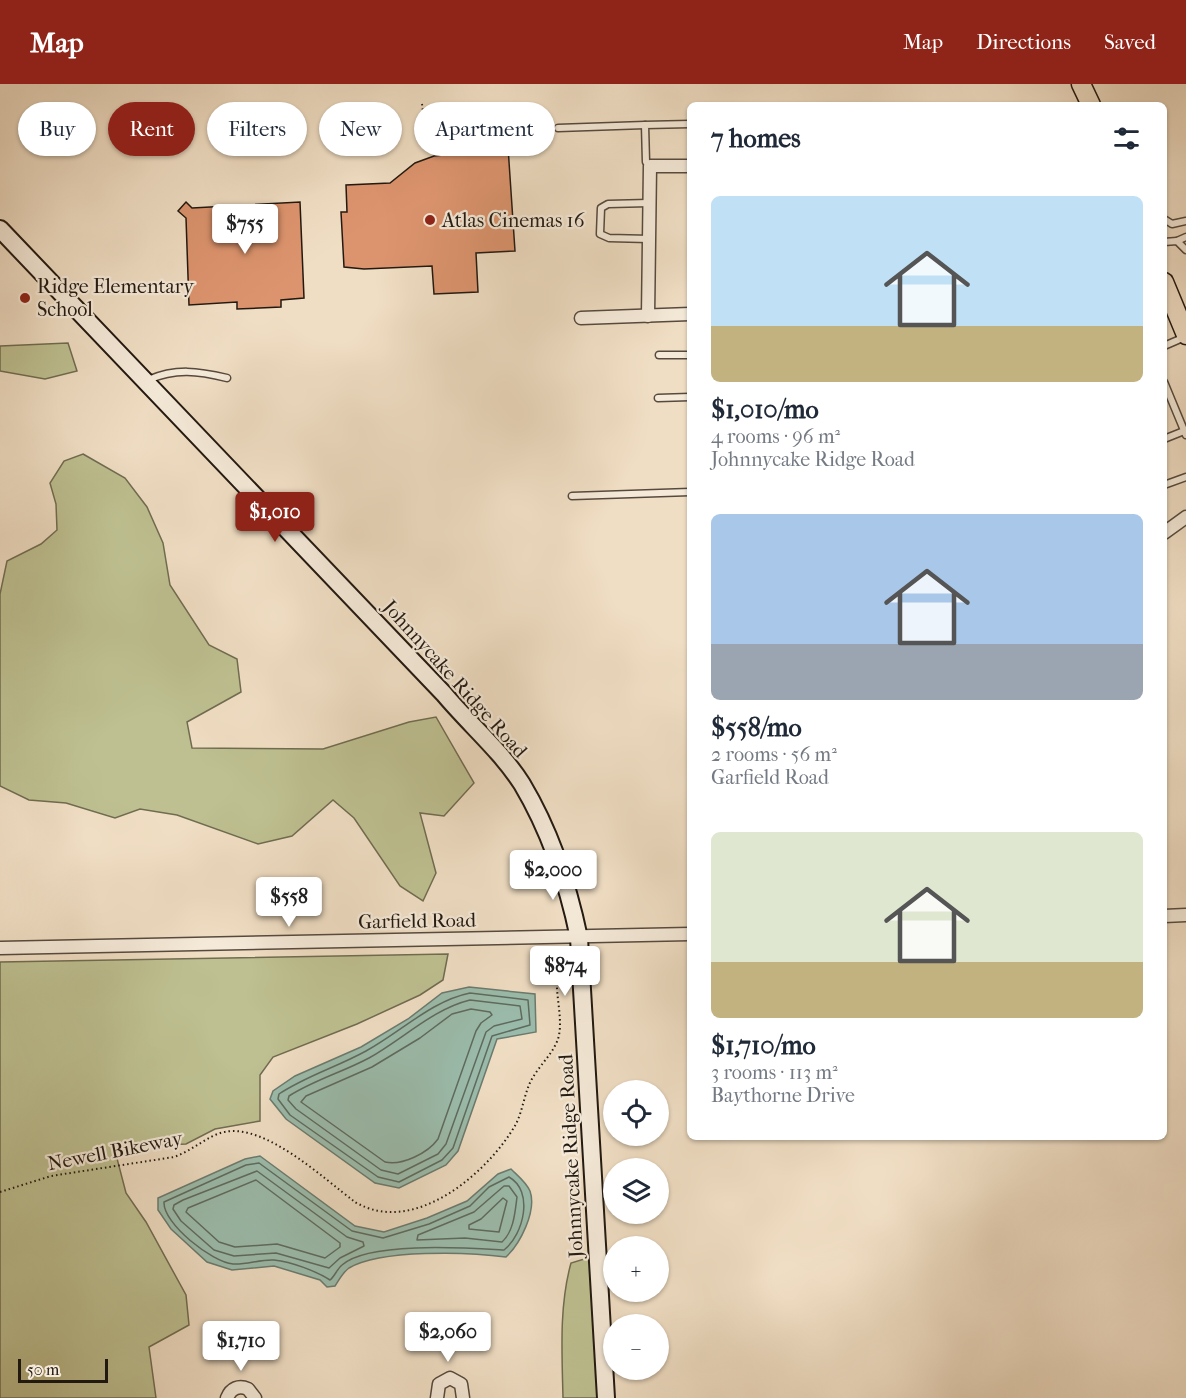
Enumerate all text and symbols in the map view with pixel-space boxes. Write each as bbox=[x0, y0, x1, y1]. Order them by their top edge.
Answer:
text: Map bbox=[30, 26, 84, 59]
text: Map bbox=[903, 30, 943, 54]
text: Directions bbox=[976, 30, 1071, 54]
text: Saved bbox=[1104, 30, 1156, 54]
chip: Buy bbox=[18, 102, 96, 156]
chip: Rent bbox=[108, 102, 195, 156]
chip: Filters bbox=[207, 102, 307, 156]
chip: New bbox=[319, 102, 402, 156]
chip: Apartment bbox=[414, 102, 555, 156]
icon: filters bbox=[1110, 122, 1143, 155]
text: 7 homes bbox=[711, 123, 801, 154]
pin: $755 bbox=[209, 204, 281, 255]
place label: Atlas Cinemas 16 bbox=[441, 209, 585, 232]
text: $755 bbox=[226, 212, 264, 235]
marker: Atlas Cinemas 16 bbox=[423, 213, 437, 227]
icon: home bbox=[873, 235, 981, 343]
place label: Ridge Elementary School bbox=[37, 275, 195, 321]
marker: Ridge Elementary School bbox=[18, 291, 32, 305]
text: $1,010/mo bbox=[711, 394, 819, 425]
text: 4 rooms · 96 m² bbox=[711, 425, 840, 448]
text: Johnnycake Ridge Road bbox=[711, 448, 915, 471]
pin: $1,010 bbox=[226, 492, 324, 543]
text: $1,010 bbox=[249, 500, 301, 523]
icon: home bbox=[873, 553, 981, 661]
street label: Johnnycake Ridge Road bbox=[377, 594, 533, 763]
text: $558/mo bbox=[711, 712, 802, 743]
text: 2 rooms · 56 m² bbox=[711, 743, 837, 766]
text: Garfield Road bbox=[711, 766, 829, 789]
pin: $2,000 bbox=[504, 850, 602, 901]
text: $2,000 bbox=[524, 858, 582, 881]
icon: home bbox=[873, 871, 981, 979]
pin: $558 bbox=[253, 877, 325, 928]
text: $558 bbox=[270, 885, 308, 908]
street label: Garfield Road bbox=[358, 908, 477, 934]
pin: $874 bbox=[529, 946, 601, 997]
text: $874 bbox=[544, 954, 586, 977]
text: $1,710/mo bbox=[711, 1030, 816, 1061]
street label: Johnnycake Ridge Road bbox=[554, 1052, 588, 1260]
text: 3 rooms · 113 m² bbox=[711, 1061, 838, 1084]
map controls bbox=[603, 1080, 669, 1380]
button: locate bbox=[603, 1080, 669, 1146]
text: Baythorne Drive bbox=[711, 1084, 855, 1107]
street label: Newell Bikeway bbox=[46, 1126, 186, 1175]
button: layers bbox=[603, 1158, 669, 1224]
button: + bbox=[603, 1236, 669, 1302]
pin: $2,060 bbox=[399, 1312, 497, 1363]
button: − bbox=[603, 1314, 669, 1380]
text: $2,060 bbox=[419, 1320, 477, 1343]
pin: $1,710 bbox=[192, 1321, 290, 1372]
text: $1,710 bbox=[217, 1329, 265, 1352]
scale bar bbox=[18, 1356, 108, 1384]
text: 50 m bbox=[27, 1360, 59, 1379]

